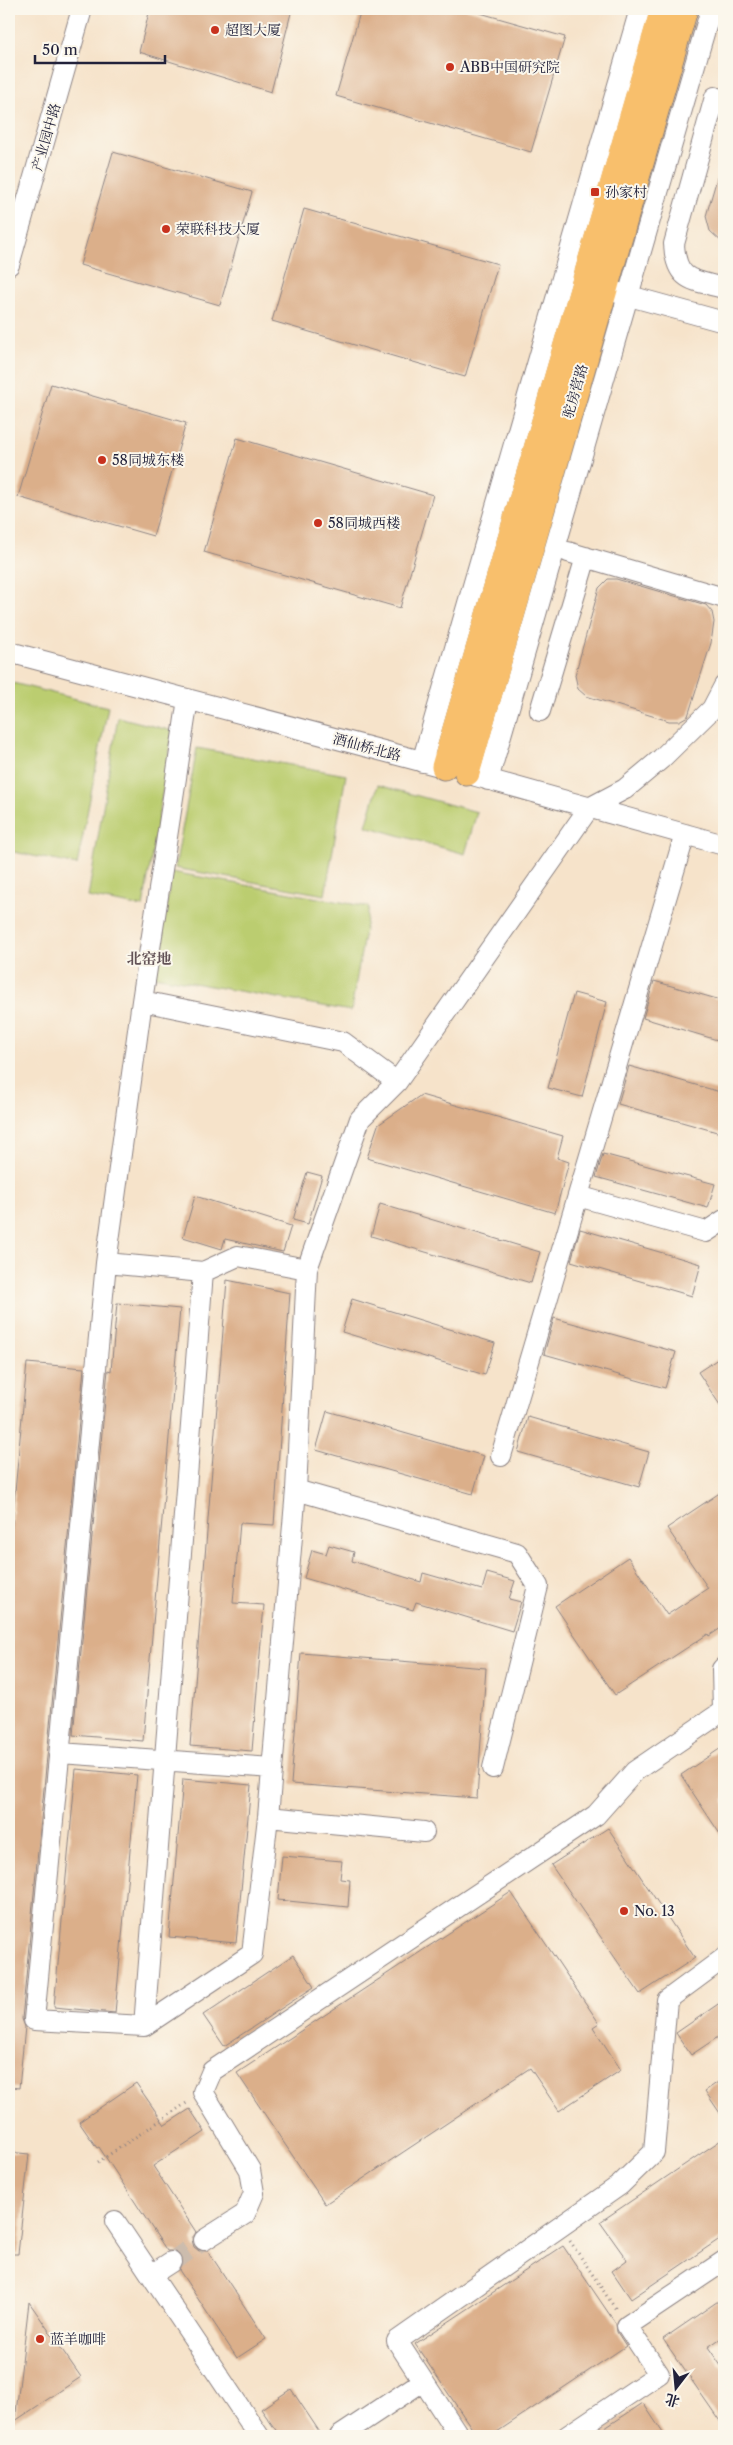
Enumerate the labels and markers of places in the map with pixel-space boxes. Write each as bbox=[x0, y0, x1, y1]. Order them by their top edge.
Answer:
place label: 超图大厦 bbox=[225, 21, 281, 39]
marker: 超图大厦 bbox=[209, 24, 221, 36]
place label: ABB中国研究院 bbox=[459, 58, 560, 76]
marker: ABB中国研究院 bbox=[444, 61, 456, 73]
place label: 孙家村 bbox=[605, 183, 647, 201]
marker: 孙家村 bbox=[589, 186, 601, 198]
place label: 荣联科技大厦 bbox=[176, 220, 260, 238]
marker: 荣联科技大厦 bbox=[160, 223, 172, 235]
place label: 58同城东楼 bbox=[112, 451, 184, 469]
marker: 58同城东楼 bbox=[96, 454, 108, 466]
place label: 58同城西楼 bbox=[328, 514, 400, 532]
marker: 58同城西楼 bbox=[312, 517, 324, 529]
place label: No. 13 bbox=[634, 1902, 675, 1920]
marker: No. 13 bbox=[618, 1905, 630, 1917]
place label: 蓝羊咖啡 bbox=[50, 2330, 106, 2348]
marker: 蓝羊咖啡 bbox=[34, 2333, 46, 2345]

